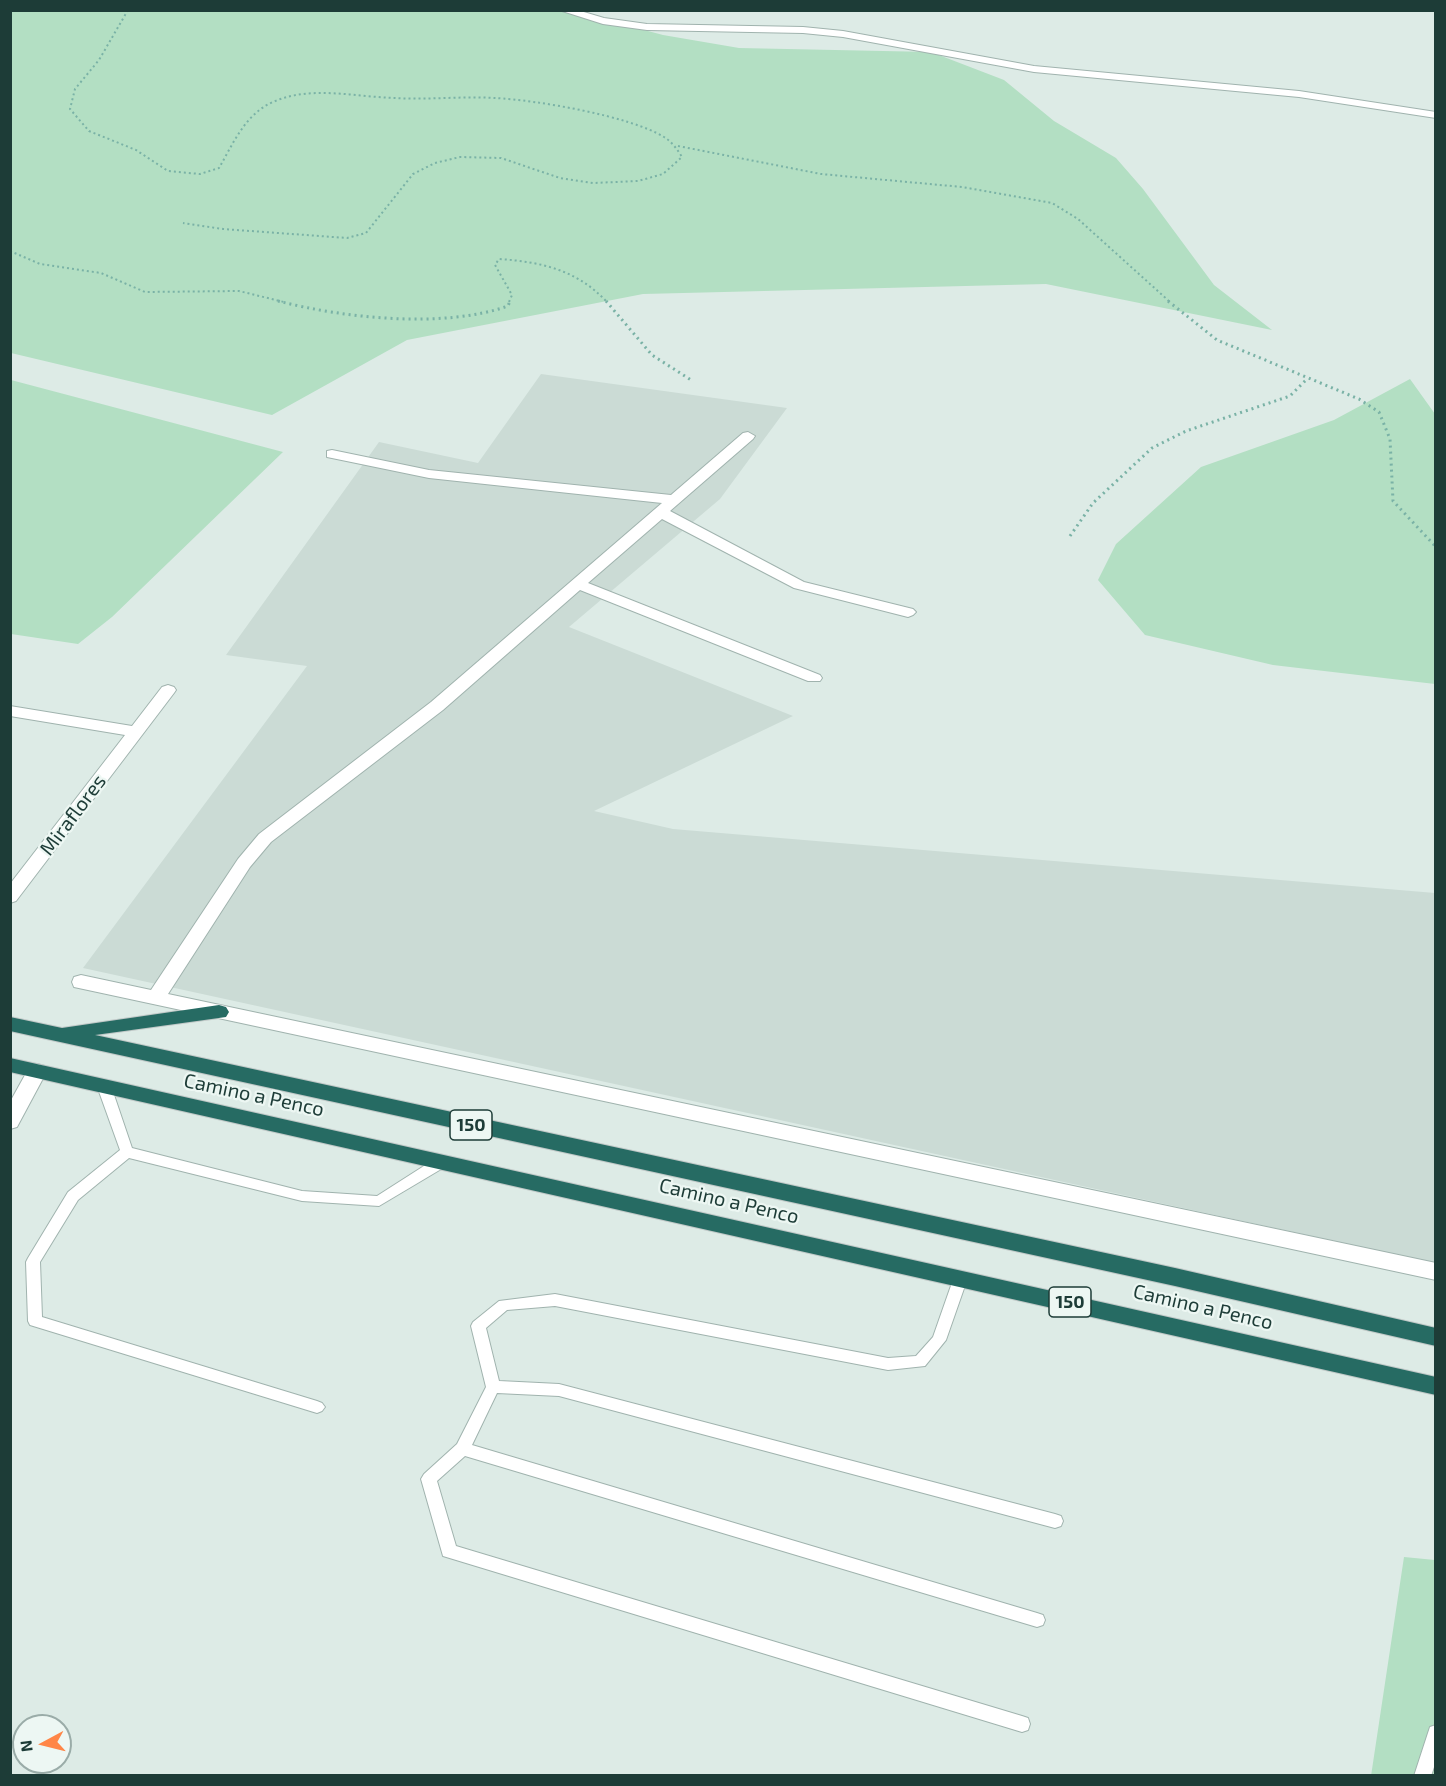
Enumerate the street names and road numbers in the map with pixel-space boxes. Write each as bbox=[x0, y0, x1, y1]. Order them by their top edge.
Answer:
street label: Miraflores bbox=[35, 770, 111, 860]
street label: Camino a Penco bbox=[182, 1068, 326, 1122]
road number: 150 bbox=[450, 1110, 492, 1140]
street label: Camino a Penco bbox=[657, 1173, 801, 1229]
street label: Camino a Penco bbox=[1131, 1279, 1275, 1335]
road number: 150 bbox=[1049, 1287, 1091, 1317]

